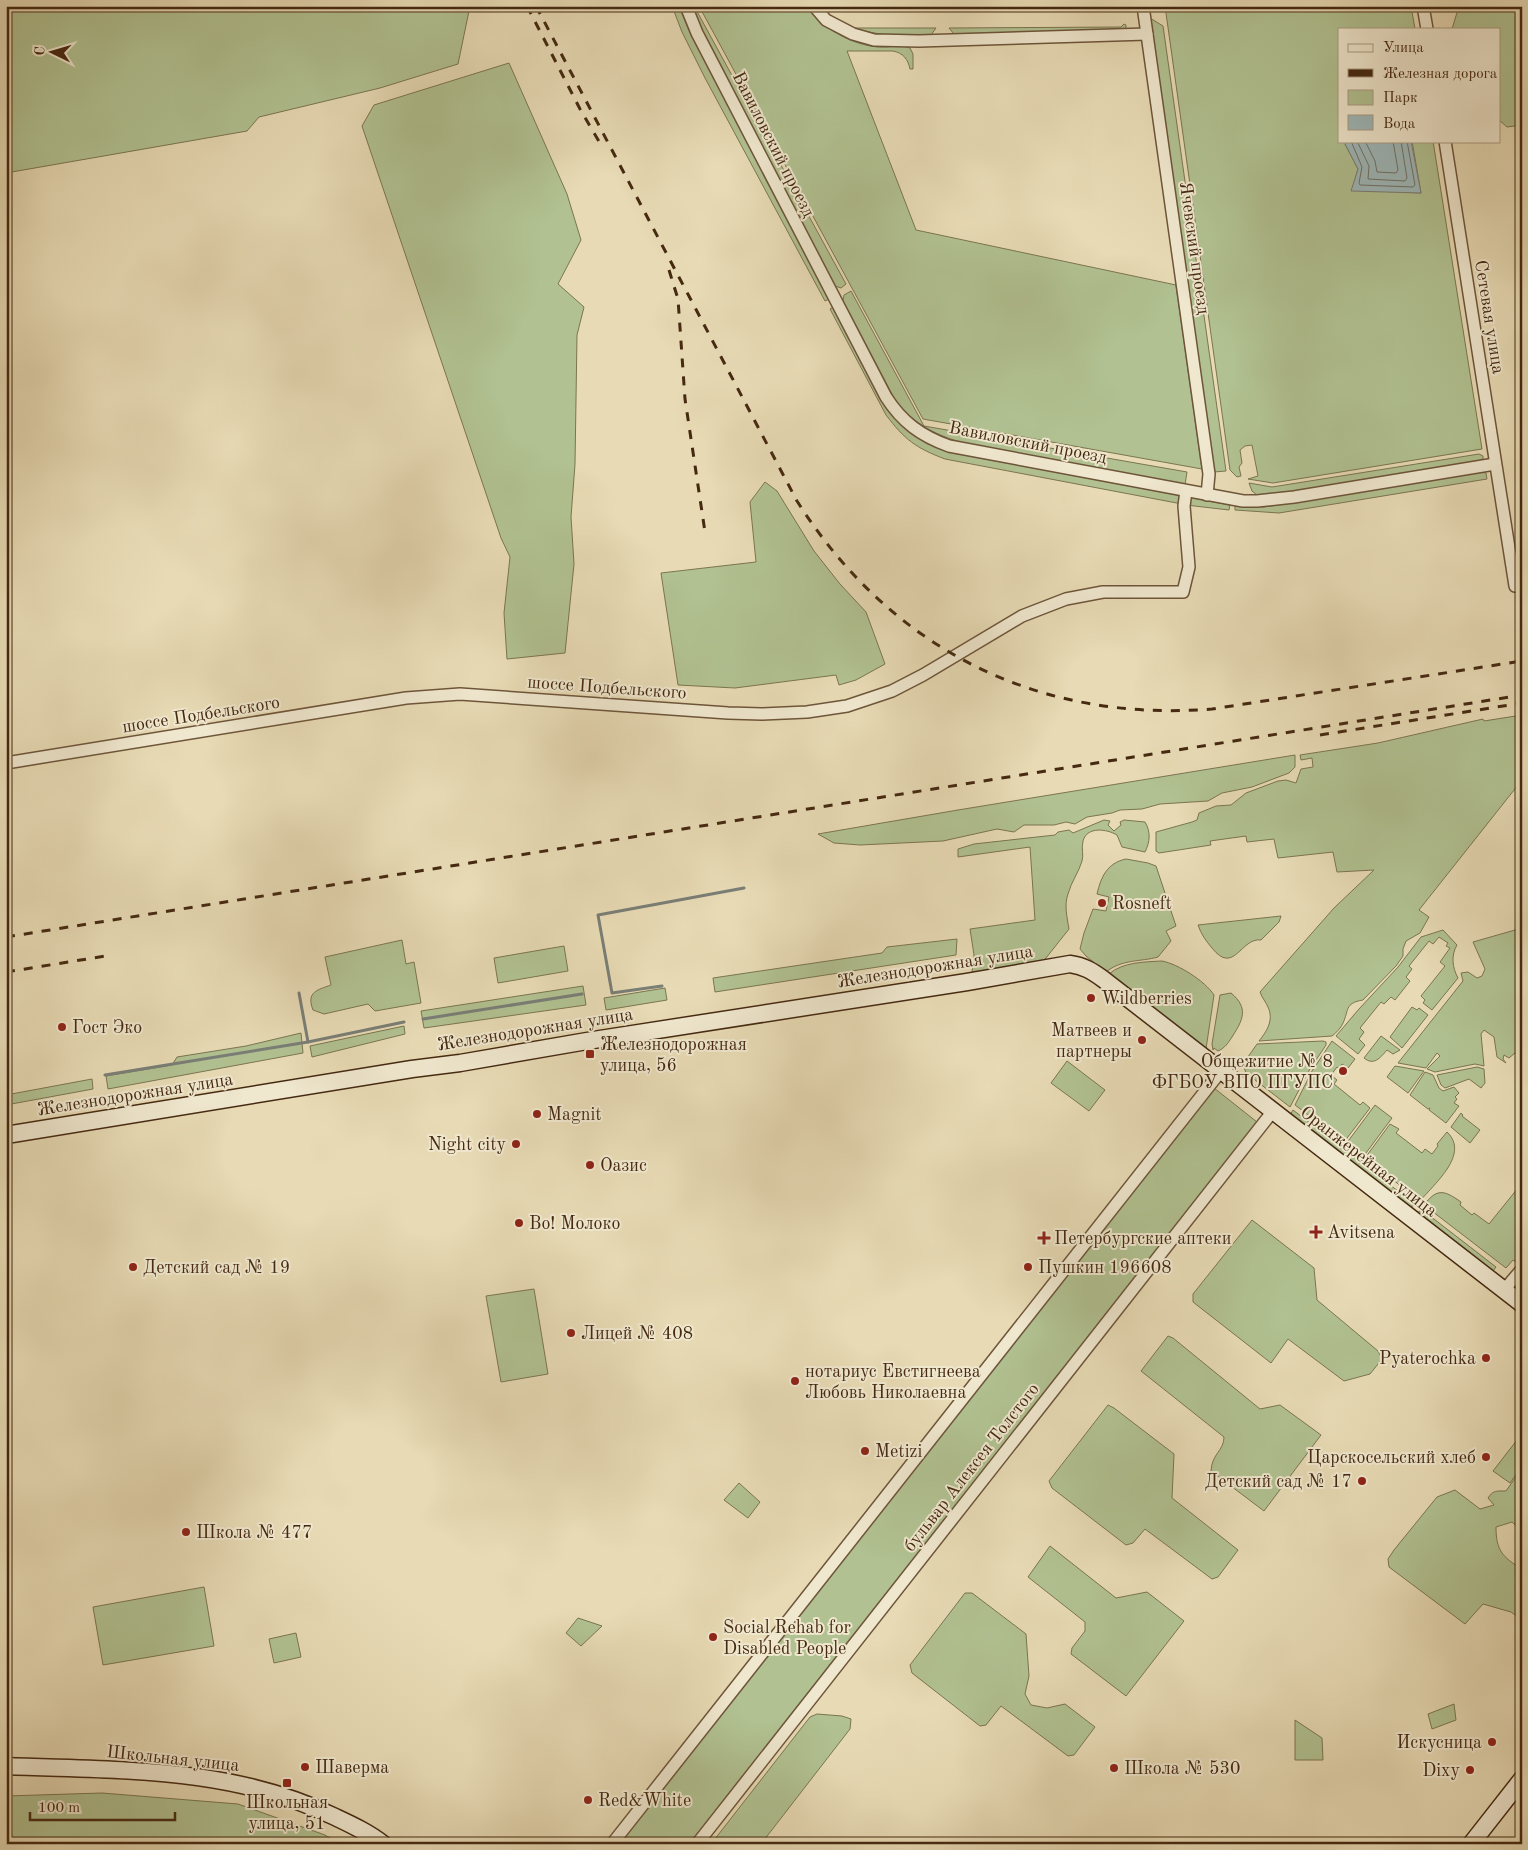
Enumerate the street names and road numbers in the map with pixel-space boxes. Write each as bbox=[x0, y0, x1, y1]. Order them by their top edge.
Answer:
street label: Вавиловский проезд bbox=[729, 69, 818, 220]
street label: Ячевский проезд bbox=[1176, 181, 1212, 316]
street label: Сетевая улица bbox=[1471, 259, 1507, 376]
street label: Вавиловский проезд bbox=[947, 419, 1109, 467]
street label: шоссе Подбельского bbox=[527, 673, 687, 703]
street label: шоссе Подбельского bbox=[121, 694, 281, 736]
street label: Железнодорожная улица bbox=[836, 943, 1034, 991]
street label: Железнодорожная улица bbox=[436, 1006, 634, 1054]
street label: Железнодорожная улица bbox=[36, 1071, 234, 1119]
street label: Оранжерейная улица bbox=[1297, 1103, 1440, 1221]
street label: бульвар Алексея Толстого bbox=[901, 1380, 1043, 1555]
street label: Школьная улица bbox=[106, 1743, 240, 1775]

